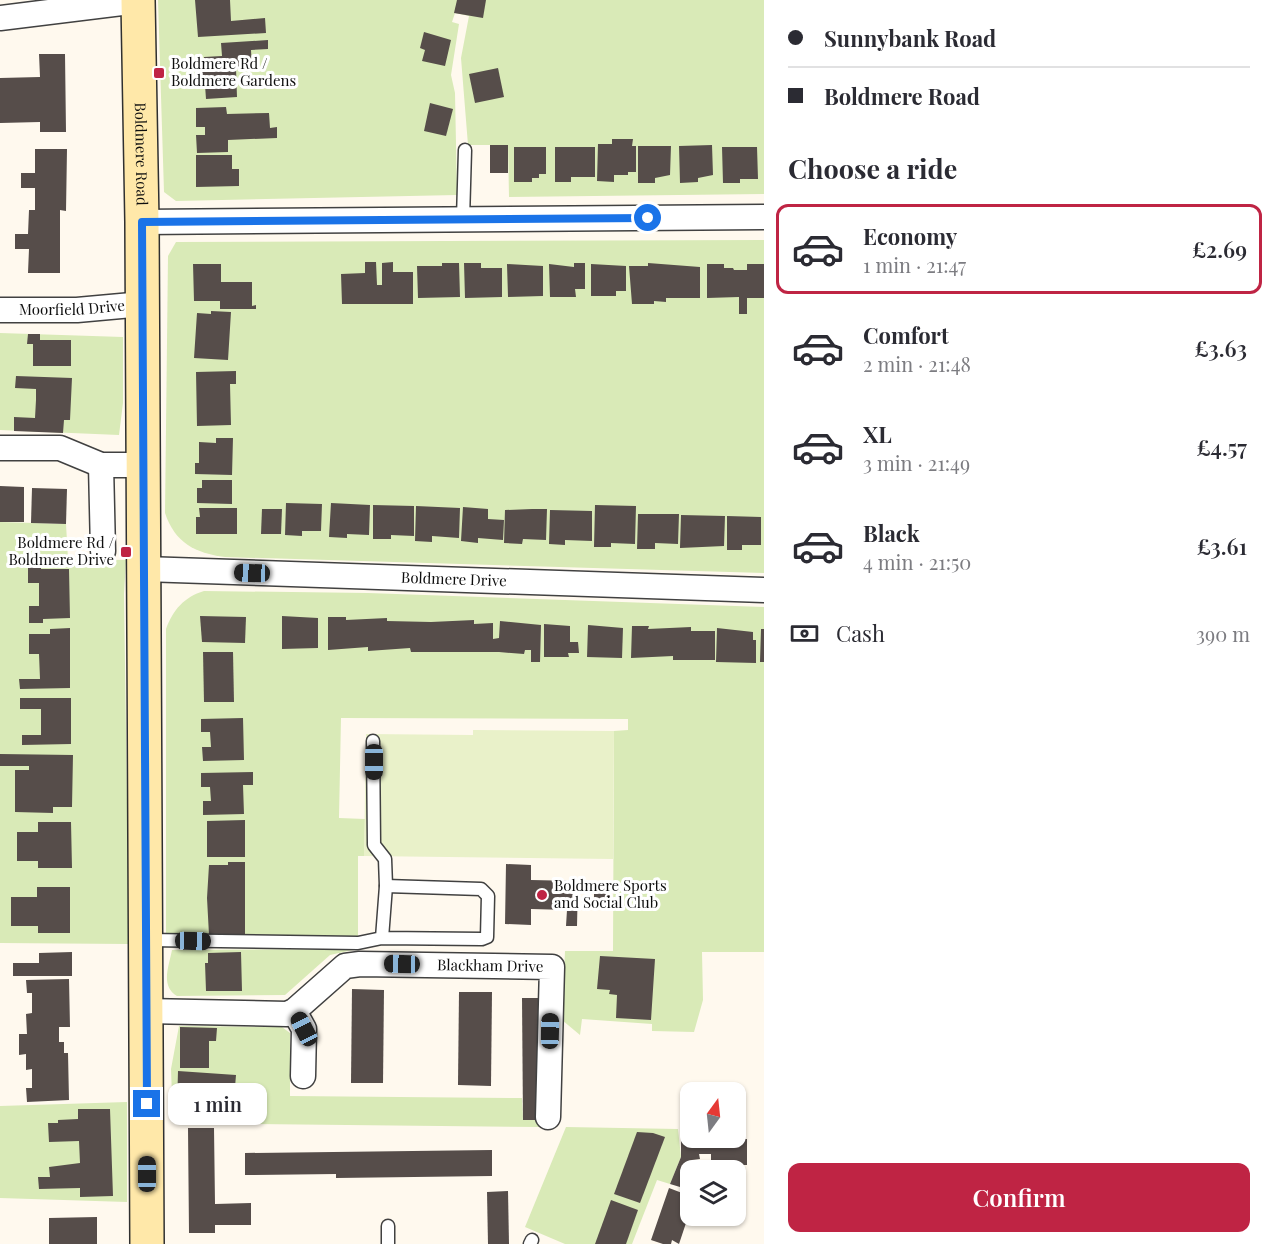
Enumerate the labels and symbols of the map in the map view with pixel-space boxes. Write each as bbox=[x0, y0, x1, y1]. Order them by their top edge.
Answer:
place label: Boldmere Rd / Boldmere Gardens bbox=[171, 53, 296, 90]
marker: Boldmere Rd / Boldmere Gardens bbox=[152, 66, 166, 80]
street label: Boldmere Road bbox=[131, 102, 153, 206]
route start bbox=[634, 204, 661, 231]
street label: Moorfield Drive bbox=[19, 295, 126, 319]
place label: Boldmere Rd / Boldmere Drive bbox=[8, 532, 114, 569]
marker: Boldmere Rd / Boldmere Drive bbox=[119, 545, 133, 559]
car bbox=[234, 563, 270, 583]
street label: Boldmere Drive bbox=[401, 567, 507, 590]
car bbox=[365, 744, 383, 780]
place label: Boldmere Sports and Social Club bbox=[554, 875, 667, 912]
marker: Boldmere Sports and Social Club bbox=[535, 888, 549, 902]
car bbox=[175, 932, 211, 950]
street label: Blackham Drive bbox=[437, 954, 543, 976]
car bbox=[384, 955, 420, 973]
car bbox=[288, 1009, 320, 1049]
car bbox=[541, 1013, 559, 1049]
north arrow bbox=[680, 1082, 746, 1148]
callout: 1 min bbox=[168, 1083, 267, 1125]
route end bbox=[133, 1090, 160, 1117]
car bbox=[138, 1156, 156, 1192]

